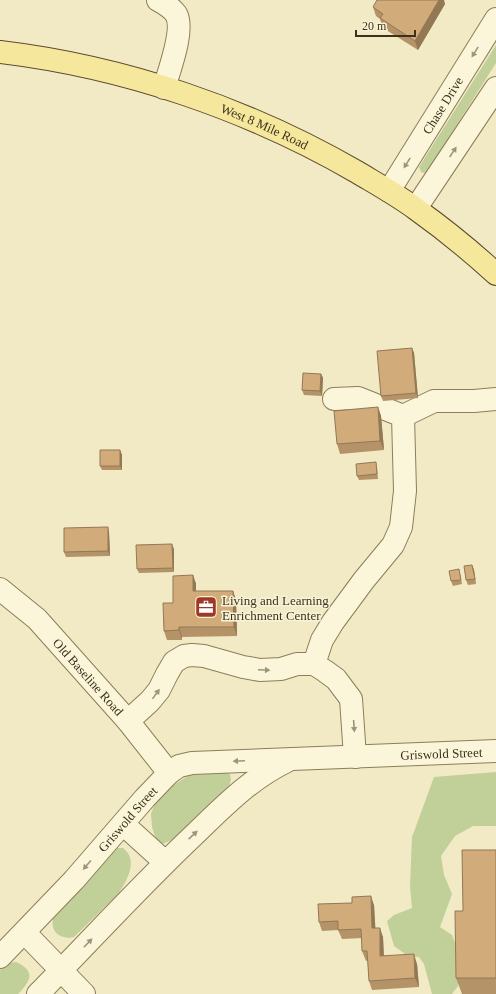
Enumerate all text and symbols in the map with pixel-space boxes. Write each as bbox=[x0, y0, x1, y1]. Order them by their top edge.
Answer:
scale bar bbox=[356, 12, 415, 38]
text: 20 m bbox=[362, 19, 387, 33]
one-way arrow bbox=[472, 47, 479, 58]
street label: Chase Drive bbox=[419, 74, 466, 137]
street label: West 8 Mile Road bbox=[219, 101, 311, 153]
one-way arrow bbox=[449, 147, 457, 158]
one-way arrow bbox=[403, 157, 410, 169]
place label: Living and Learning Enrichment Center bbox=[222, 593, 329, 623]
office icon: Living and Learning Enrichment Center bbox=[193, 594, 219, 620]
street label: Old Baseline Road bbox=[50, 635, 127, 719]
one-way arrow bbox=[258, 667, 271, 673]
one-way arrow bbox=[152, 688, 160, 699]
one-way arrow bbox=[350, 720, 357, 732]
street label: Griswold Street bbox=[400, 745, 483, 763]
one-way arrow bbox=[232, 758, 245, 764]
street label: Griswold Street bbox=[95, 783, 161, 855]
one-way arrow bbox=[188, 831, 198, 840]
one-way arrow bbox=[83, 860, 92, 871]
one-way arrow bbox=[83, 938, 93, 948]

